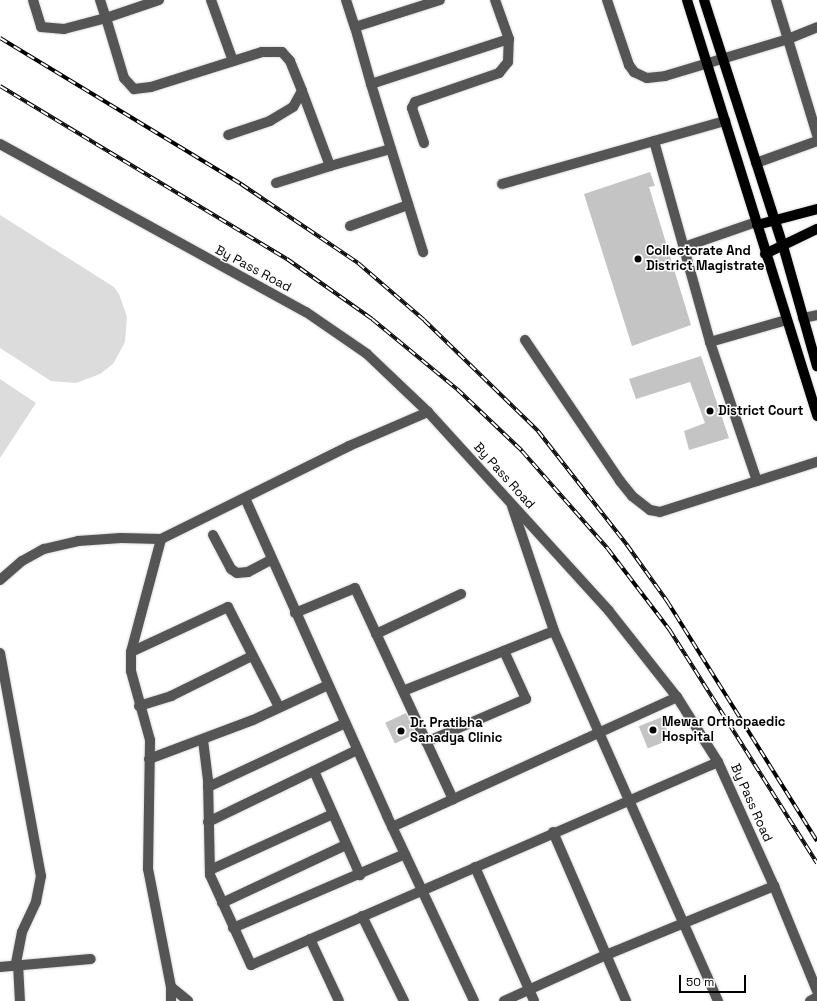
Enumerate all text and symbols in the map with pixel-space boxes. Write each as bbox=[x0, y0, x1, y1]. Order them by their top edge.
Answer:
street label: By Pass Road bbox=[212, 242, 294, 296]
place label: Collectorate And District Magistrate bbox=[646, 244, 764, 275]
marker: Collectorate And District Magistrate bbox=[633, 254, 643, 264]
place label: District Court bbox=[718, 403, 803, 419]
marker: District Court bbox=[705, 406, 715, 416]
street label: By Pass Road bbox=[470, 440, 538, 512]
place label: Mewar Orthopaedic Hospital bbox=[662, 715, 785, 746]
place label: Dr. Pratibha Sanadya Clinic bbox=[410, 716, 502, 747]
marker: Mewar Orthopaedic Hospital bbox=[647, 724, 659, 736]
marker: Dr. Pratibha Sanadya Clinic bbox=[395, 725, 407, 737]
street label: By Pass Road bbox=[727, 761, 775, 845]
scale bar bbox=[681, 967, 748, 993]
text: 50 m bbox=[686, 974, 714, 990]

